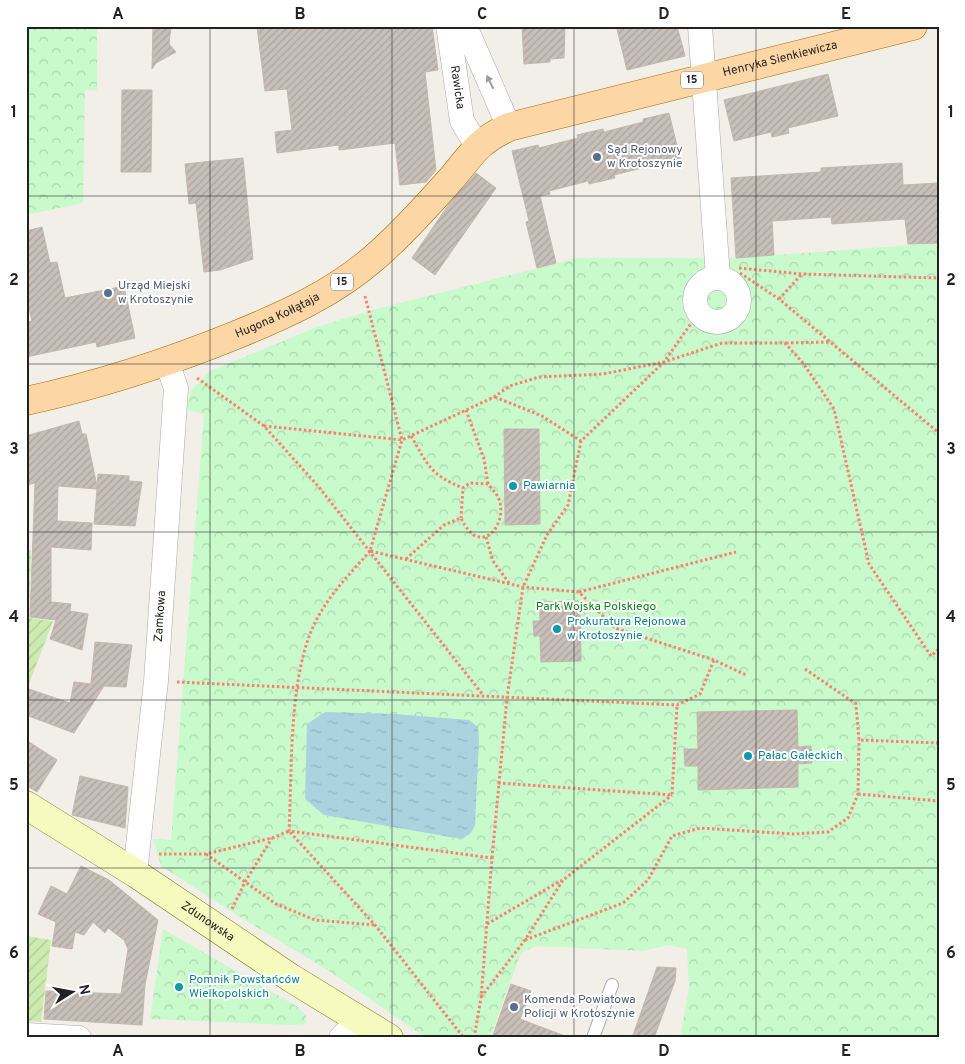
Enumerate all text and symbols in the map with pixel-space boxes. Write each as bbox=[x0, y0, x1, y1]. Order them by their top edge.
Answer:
text: A bbox=[112, 5, 124, 25]
text: B bbox=[294, 5, 306, 25]
text: C bbox=[477, 5, 487, 25]
text: D bbox=[658, 5, 670, 25]
text: E bbox=[841, 5, 851, 25]
street label: Henryka Sienkiewicza bbox=[721, 37, 839, 81]
street label: Rawicka bbox=[446, 64, 468, 110]
road number: 15 bbox=[681, 72, 703, 88]
one-way arrow bbox=[486, 75, 494, 90]
text: 1 bbox=[11, 103, 17, 123]
text: 1 bbox=[948, 103, 954, 123]
place label: Sąd Rejonowy w Krotoszynie bbox=[607, 142, 683, 172]
marker: Sąd Rejonowy w Krotoszynie bbox=[591, 151, 603, 163]
text: 2 bbox=[9, 271, 19, 291]
text: 2 bbox=[946, 271, 956, 291]
road number: 15 bbox=[331, 274, 353, 290]
place label: Urząd Miejski w Krotoszynie bbox=[118, 278, 193, 308]
marker: Urząd Miejski w Krotoszynie bbox=[102, 287, 114, 299]
street label: Hugona Kołłątaja bbox=[233, 289, 323, 342]
text: 3 bbox=[9, 440, 19, 460]
text: 3 bbox=[946, 440, 956, 460]
place label: Pawiarnia bbox=[523, 478, 575, 494]
marker: Pawiarnia bbox=[507, 480, 519, 492]
street label: Zamkowa bbox=[151, 590, 170, 643]
park label: Park Wojska Polskiego bbox=[536, 599, 656, 615]
text: 4 bbox=[9, 608, 19, 628]
text: 4 bbox=[946, 608, 956, 628]
place label: Prokuratura Rejonowa w Krotoszynie bbox=[567, 614, 686, 644]
marker: Prokuratura Rejonowa w Krotoszynie bbox=[551, 623, 563, 635]
place label: Pałac Gałeckich bbox=[758, 748, 843, 764]
marker: Pałac Gałeckich bbox=[742, 750, 754, 762]
text: 5 bbox=[9, 776, 19, 796]
text: 5 bbox=[946, 776, 956, 796]
street label: Zdunowska bbox=[178, 898, 237, 946]
text: 6 bbox=[9, 944, 19, 964]
text: 6 bbox=[946, 944, 956, 964]
north arrow bbox=[48, 966, 98, 1016]
place label: Pomnik Powstańców Wielkopolskich bbox=[189, 972, 300, 1002]
marker: Pomnik Powstańców Wielkopolskich bbox=[173, 981, 185, 993]
text: N bbox=[74, 983, 93, 996]
place label: Komenda Powiatowa Policji w Krotoszynie bbox=[524, 992, 636, 1022]
marker: Komenda Powiatowa Policji w Krotoszynie bbox=[508, 1001, 520, 1013]
text: A bbox=[112, 1042, 124, 1062]
text: B bbox=[294, 1042, 306, 1062]
text: C bbox=[477, 1042, 487, 1062]
text: D bbox=[658, 1042, 670, 1062]
text: E bbox=[841, 1042, 851, 1062]

